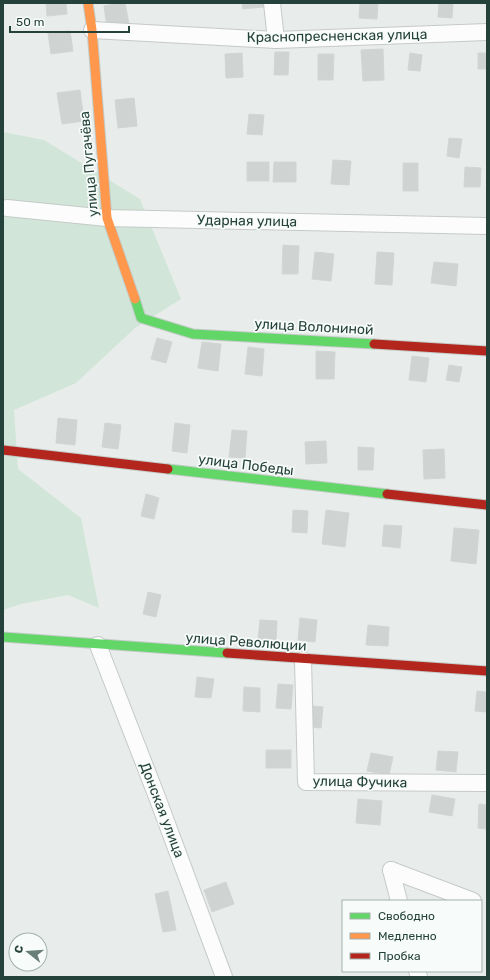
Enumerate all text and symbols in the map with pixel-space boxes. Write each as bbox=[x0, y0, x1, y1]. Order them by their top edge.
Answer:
scale bar bbox=[10, 8, 129, 34]
text: 50 m bbox=[16, 15, 44, 29]
street label: Краснопресненская улица bbox=[247, 26, 427, 46]
street label: улица Пугачёва bbox=[76, 110, 102, 218]
street label: Ударная улица bbox=[197, 212, 297, 230]
street label: улица Волониной bbox=[254, 315, 374, 339]
street label: улица Победы bbox=[197, 451, 295, 479]
street label: улица Революции bbox=[185, 629, 307, 655]
street label: Донская улица bbox=[136, 760, 188, 860]
street label: улица Фучика bbox=[312, 773, 408, 791]
legend bbox=[342, 900, 482, 972]
text: Свободно bbox=[378, 909, 435, 923]
text: Медленно bbox=[378, 929, 437, 943]
north arrow bbox=[8, 932, 48, 972]
text: С bbox=[12, 943, 26, 955]
text: Пробка bbox=[378, 949, 421, 963]

